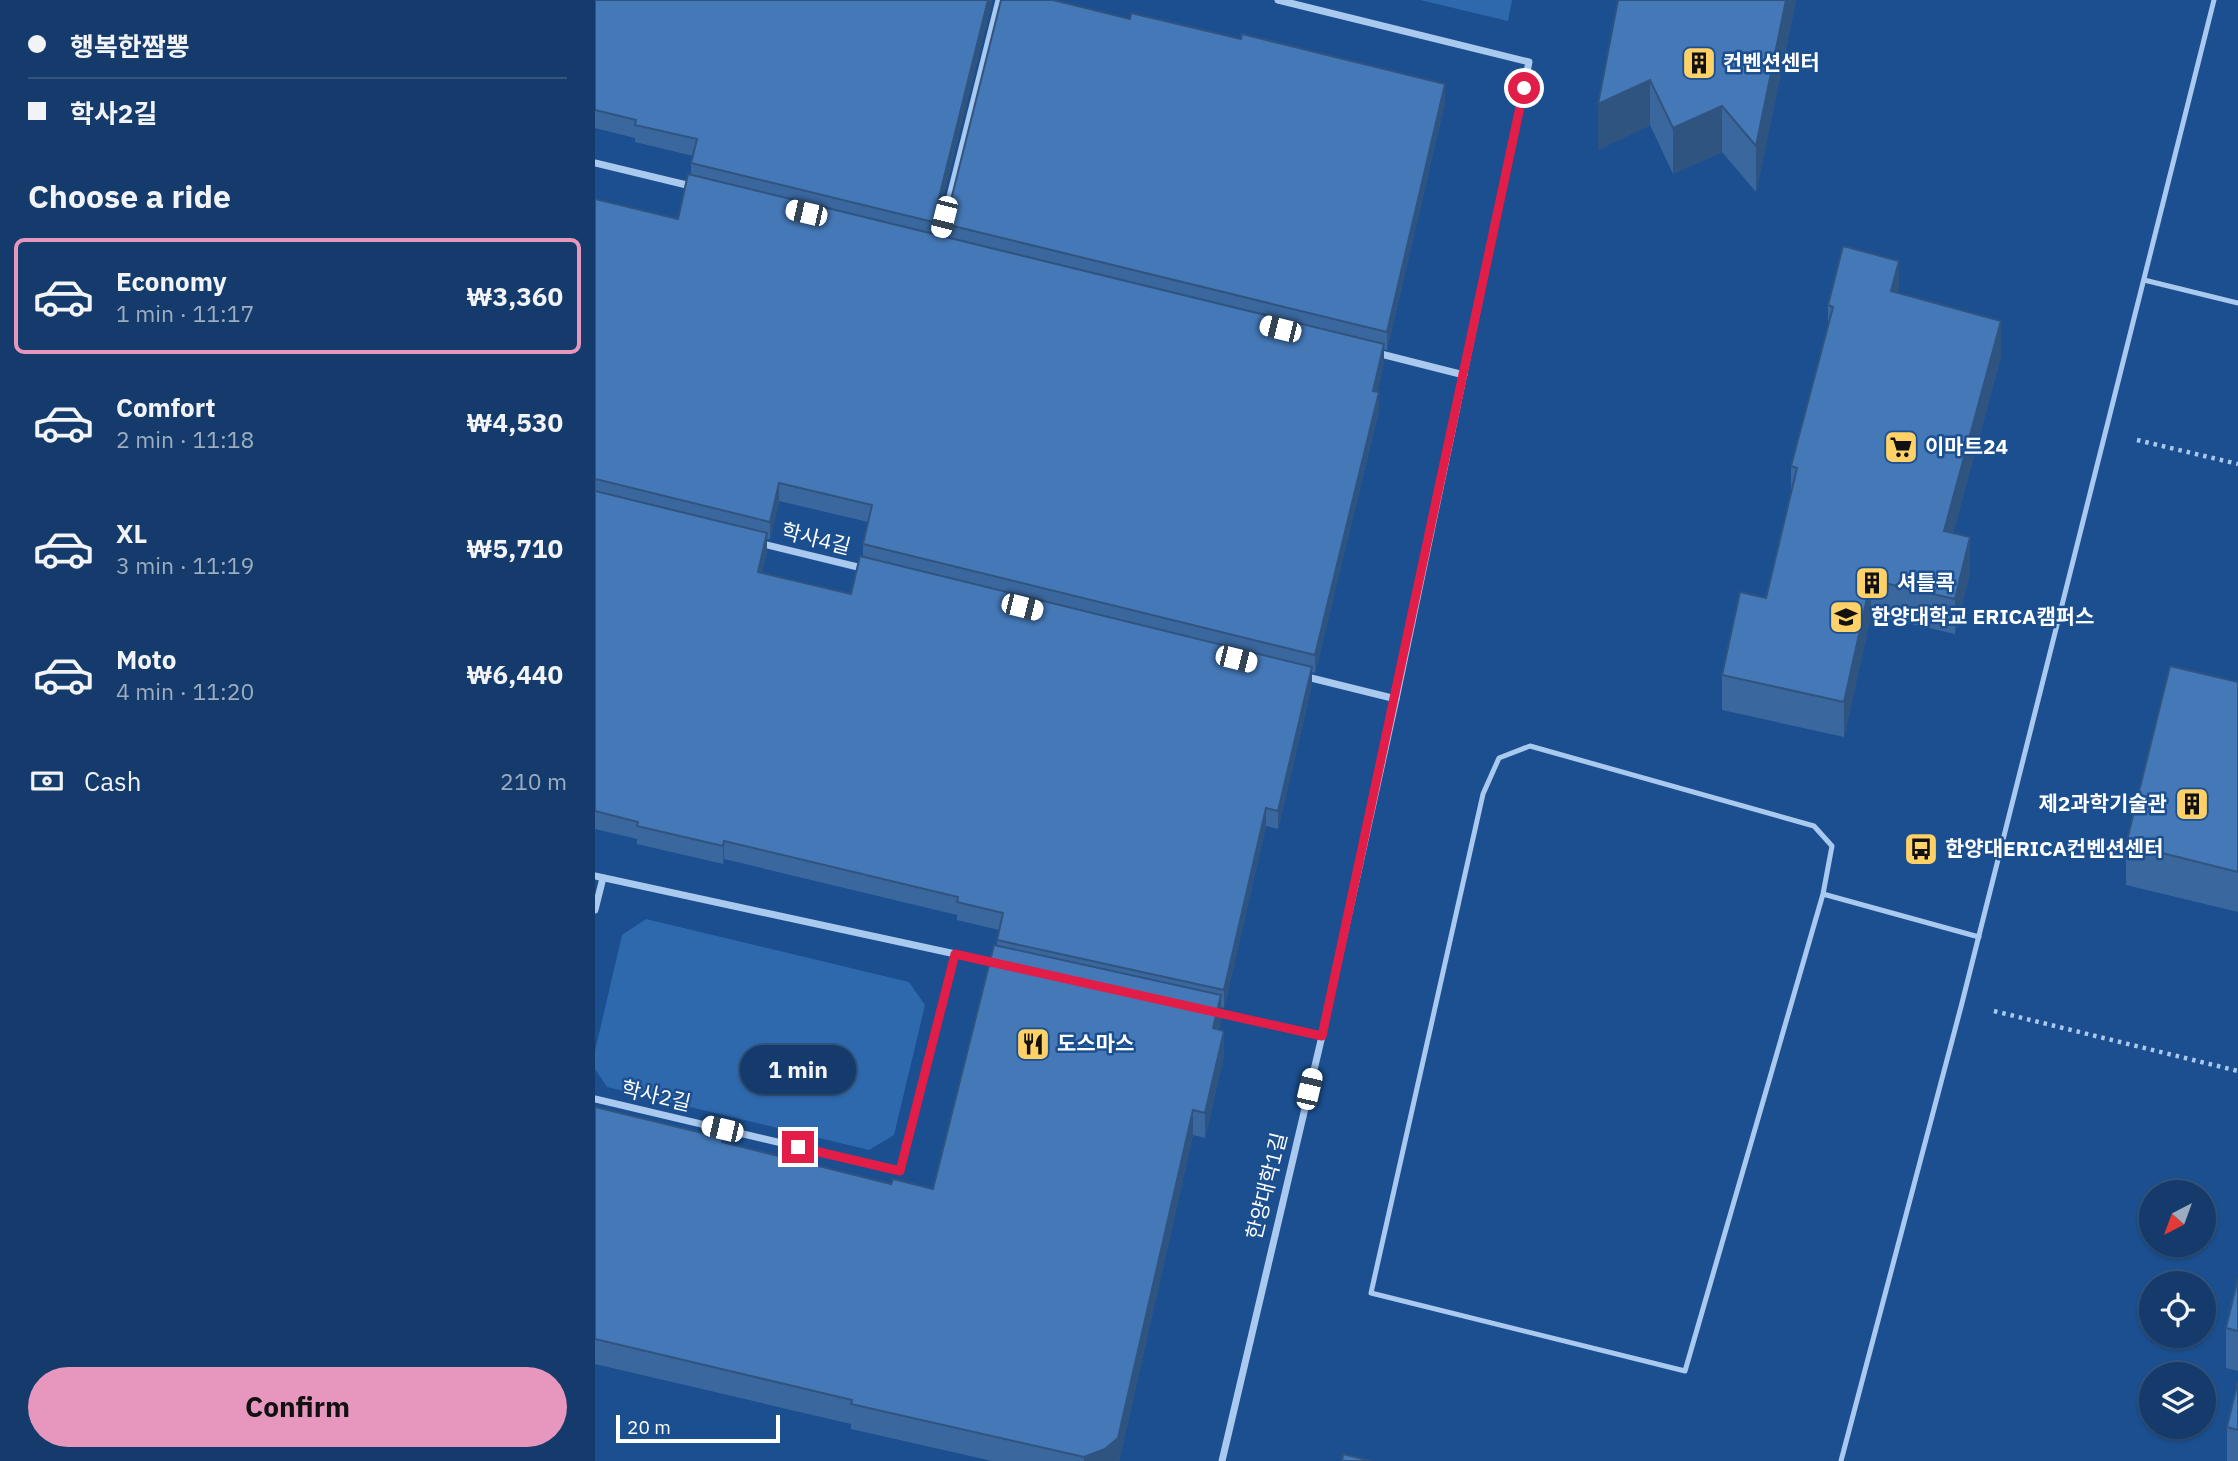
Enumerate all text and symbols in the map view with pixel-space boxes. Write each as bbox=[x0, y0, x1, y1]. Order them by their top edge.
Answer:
text: 행복한짬뽕 bbox=[70, 29, 190, 63]
building icon: 컨벤션센터 bbox=[1680, 44, 1718, 82]
place label: 컨벤션센터 bbox=[1723, 48, 1820, 76]
route start bbox=[1508, 72, 1540, 104]
text: 학사2길 bbox=[70, 96, 157, 130]
text: Choose a ride bbox=[28, 175, 231, 217]
car bbox=[929, 194, 960, 240]
car bbox=[784, 198, 829, 228]
text: Economy bbox=[116, 264, 227, 298]
icon: car bbox=[32, 265, 95, 328]
text: ₩3,360 bbox=[466, 279, 563, 313]
text: 1 min · 11:17 bbox=[116, 298, 254, 328]
car bbox=[1258, 314, 1303, 344]
text: Comfort bbox=[116, 390, 215, 424]
icon: car bbox=[32, 391, 95, 454]
text: ₩4,530 bbox=[466, 405, 563, 439]
text: 2 min · 11:18 bbox=[116, 424, 254, 454]
supermarket icon: 이마트24 bbox=[1882, 428, 1920, 466]
place label: 이마트24 bbox=[1925, 432, 2008, 460]
text: XL bbox=[116, 516, 147, 550]
street label: 학사4길 bbox=[779, 516, 854, 560]
icon: car bbox=[32, 517, 95, 580]
text: ₩5,710 bbox=[466, 531, 563, 565]
text: 3 min · 11:19 bbox=[116, 550, 254, 580]
building icon: 셔틀콕 bbox=[1853, 564, 1891, 602]
place label: 셔틀콕 bbox=[1897, 568, 1955, 596]
car bbox=[1000, 592, 1045, 622]
school or university icon: 한양대학교 ERICA캠퍼스 bbox=[1827, 598, 1865, 636]
place label: 한양대학교 ERICA캠퍼스 bbox=[1871, 602, 2094, 630]
text: Moto bbox=[116, 642, 176, 676]
icon: car bbox=[32, 643, 95, 706]
car bbox=[1214, 644, 1259, 674]
text: ₩6,440 bbox=[466, 657, 563, 691]
text: 4 min · 11:20 bbox=[116, 676, 254, 706]
icon: cash bbox=[28, 762, 66, 800]
text: Cash bbox=[84, 764, 141, 798]
text: 210 m bbox=[500, 766, 567, 796]
building icon: 제2과학기술관 bbox=[2173, 785, 2211, 823]
place label: 제2과학기술관 bbox=[2038, 789, 2167, 817]
bus stop icon: 한양대ERICA컨벤션센터 bbox=[1902, 830, 1940, 868]
place label: 한양대ERICA컨벤션센터 bbox=[1945, 834, 2163, 862]
restaurant icon: 도스마스 bbox=[1014, 1025, 1052, 1063]
place label: 도스마스 bbox=[1057, 1029, 1134, 1057]
callout: 1 min bbox=[740, 1046, 856, 1094]
text: 1 min bbox=[768, 1054, 828, 1084]
car bbox=[1295, 1066, 1324, 1112]
street label: 학사2길 bbox=[619, 1073, 694, 1117]
car bbox=[700, 1114, 745, 1144]
street label: 한양대학1길 bbox=[1239, 1129, 1293, 1242]
route end bbox=[782, 1131, 814, 1163]
north arrow bbox=[2139, 1180, 2215, 1256]
map controls bbox=[2139, 1180, 2216, 1439]
button: locate bbox=[2139, 1271, 2216, 1348]
button: layers bbox=[2139, 1362, 2216, 1439]
button: Confirm bbox=[28, 1367, 567, 1447]
scale bar bbox=[616, 1412, 781, 1444]
text: 20 m bbox=[627, 1415, 671, 1439]

